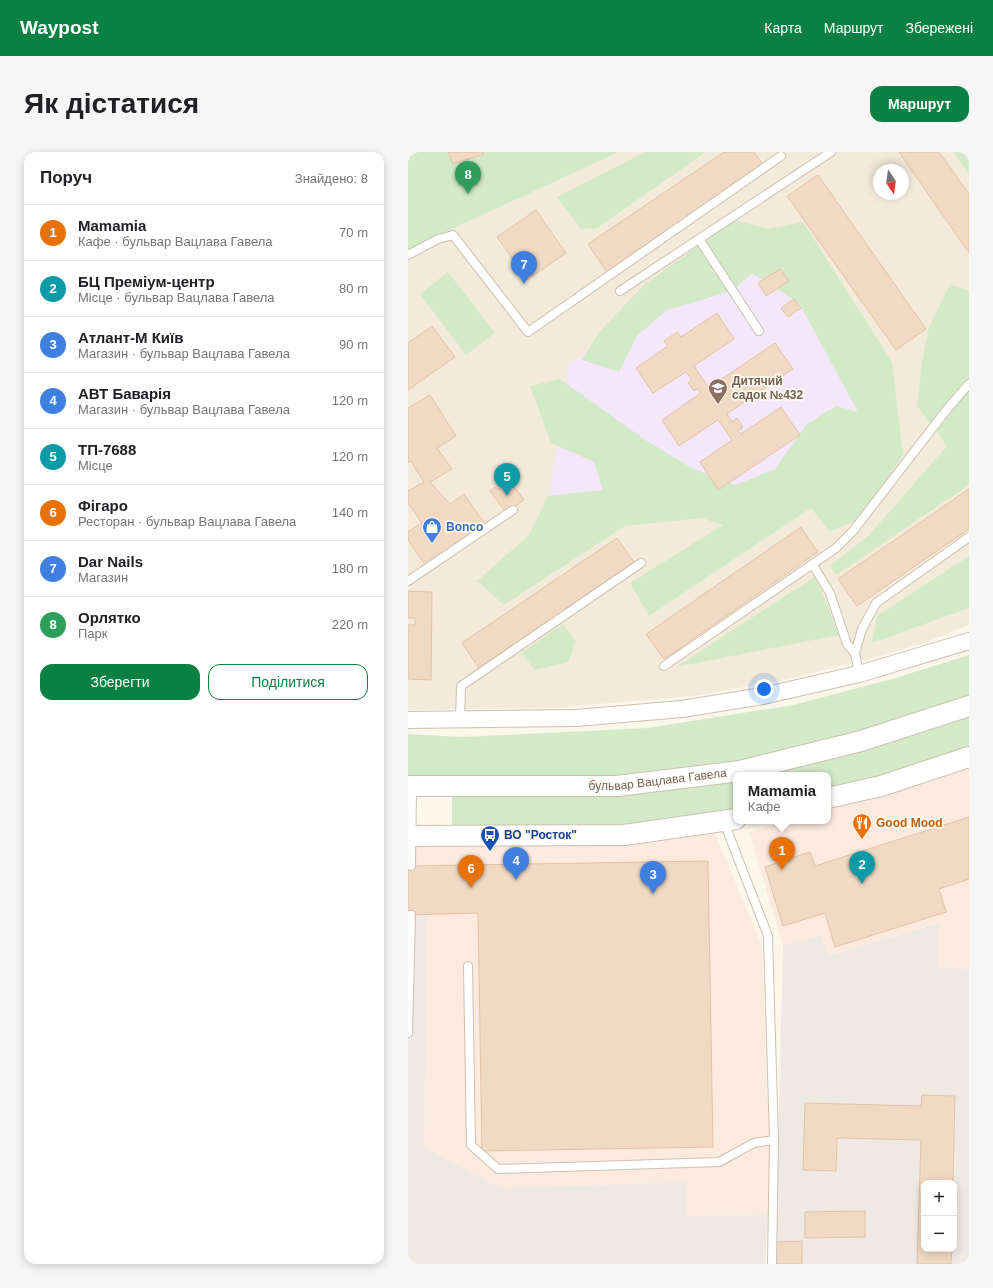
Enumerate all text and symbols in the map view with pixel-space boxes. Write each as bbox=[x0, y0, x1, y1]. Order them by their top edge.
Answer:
text: Waypost bbox=[20, 17, 98, 38]
text: Карта bbox=[764, 20, 802, 36]
text: Маршрут bbox=[824, 20, 883, 36]
text: Збережені bbox=[905, 20, 973, 36]
button: Маршрут bbox=[870, 86, 969, 122]
text: Як дістатися bbox=[24, 88, 199, 119]
pin: 8 bbox=[455, 161, 481, 194]
north arrow bbox=[873, 164, 909, 200]
text: Поруч bbox=[40, 168, 92, 187]
text: Знайдено: 8 bbox=[295, 171, 368, 186]
text: Mamamia bbox=[78, 217, 146, 234]
text: 1 bbox=[49, 225, 57, 240]
text: 70 m bbox=[339, 225, 368, 240]
text: Кафе · бульвар Вацлава Гавела bbox=[78, 234, 273, 249]
pin: 7 bbox=[511, 251, 537, 284]
text: БЦ Преміум-центр bbox=[78, 273, 215, 290]
text: 2 bbox=[49, 281, 57, 296]
text: 80 m bbox=[339, 281, 368, 296]
text: Місце · бульвар Вацлава Гавела bbox=[78, 290, 275, 305]
text: Атлант-М Київ bbox=[78, 329, 184, 346]
text: 3 bbox=[49, 337, 57, 352]
text: 90 m bbox=[339, 337, 368, 352]
text: Магазин · бульвар Вацлава Гавела bbox=[78, 346, 290, 361]
place label: Дитячий садок №432 bbox=[732, 374, 804, 402]
school or university icon: Дитячий садок №432 bbox=[707, 377, 729, 405]
text: АВТ Баварія bbox=[78, 385, 171, 402]
text: 4 bbox=[49, 393, 57, 408]
text: 120 m bbox=[332, 393, 368, 408]
text: Магазин · бульвар Вацлава Гавела bbox=[78, 402, 290, 417]
text: ТП-7688 bbox=[78, 441, 136, 458]
text: 5 bbox=[49, 449, 57, 464]
text: 120 m bbox=[332, 449, 368, 464]
text: Місце bbox=[78, 458, 113, 473]
pin: 5 bbox=[494, 463, 520, 496]
text: Фігаро bbox=[78, 497, 128, 514]
text: 6 bbox=[49, 505, 57, 520]
text: 140 m bbox=[332, 505, 368, 520]
text: Ресторан · бульвар Вацлава Гавела bbox=[78, 514, 296, 529]
shop icon: Bonco bbox=[421, 516, 443, 544]
place label: Bonco bbox=[446, 520, 483, 534]
text: Dar Nails bbox=[78, 553, 143, 570]
text: 7 bbox=[49, 561, 57, 576]
text: 180 m bbox=[332, 561, 368, 576]
text: Магазин bbox=[78, 570, 128, 585]
text: Орлятко bbox=[78, 609, 141, 626]
text: 8 bbox=[49, 617, 57, 632]
text: 220 m bbox=[332, 617, 368, 632]
text: Парк bbox=[78, 626, 108, 641]
button: Зберегти bbox=[40, 664, 200, 700]
button: Поділитися bbox=[208, 664, 368, 700]
your location bbox=[754, 679, 774, 699]
street label: бульвар Вацлава Гавела bbox=[589, 766, 728, 793]
popup bbox=[733, 772, 831, 824]
text: Mamamia bbox=[748, 782, 816, 799]
text: Кафе bbox=[748, 799, 781, 814]
restaurant icon: Good Mood bbox=[851, 812, 873, 840]
place label: Good Mood bbox=[876, 816, 943, 830]
bus stop icon: ВО "Росток" bbox=[479, 824, 501, 852]
place label: ВО "Росток" bbox=[504, 828, 577, 842]
pin: 1 bbox=[769, 837, 795, 870]
pin: 4 bbox=[503, 847, 529, 880]
pin: 2 bbox=[849, 851, 875, 884]
pin: 6 bbox=[458, 855, 484, 888]
pin: 3 bbox=[640, 861, 666, 894]
map controls bbox=[921, 1180, 957, 1252]
button: + bbox=[921, 1180, 957, 1216]
button: − bbox=[921, 1216, 957, 1252]

